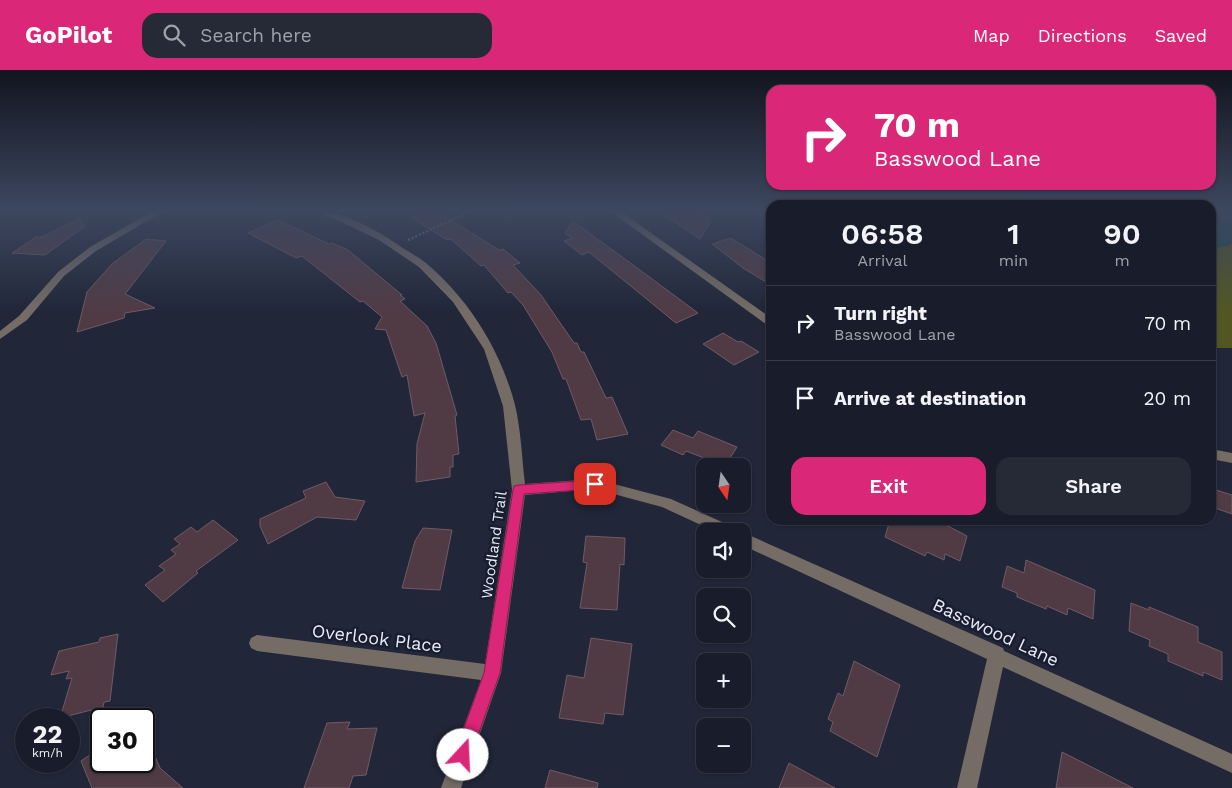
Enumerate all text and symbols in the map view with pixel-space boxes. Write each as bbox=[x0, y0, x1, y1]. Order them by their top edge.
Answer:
search box bbox=[142, 13, 492, 58]
text: GoPilot bbox=[25, 21, 112, 49]
icon: search bbox=[160, 21, 188, 49]
text: Search here bbox=[200, 24, 312, 47]
text: Map bbox=[973, 25, 1010, 46]
text: Directions bbox=[1038, 25, 1127, 46]
text: Saved bbox=[1155, 25, 1207, 46]
text: 70 m bbox=[874, 104, 960, 146]
icon: right bbox=[791, 105, 856, 170]
text: Basswood Lane bbox=[874, 146, 1041, 171]
text: 06:58 bbox=[841, 216, 924, 251]
text: 1 bbox=[1007, 216, 1020, 251]
text: 90 bbox=[1103, 216, 1141, 251]
text: Arrival bbox=[857, 251, 907, 270]
text: min bbox=[999, 251, 1028, 270]
text: m bbox=[1114, 251, 1130, 270]
text: Turn right bbox=[834, 302, 927, 325]
icon: right bbox=[791, 309, 819, 337]
text: 70 m bbox=[1144, 312, 1191, 335]
text: Basswood Lane bbox=[834, 325, 955, 344]
icon: arrive bbox=[791, 384, 819, 412]
text: Arrive at destination bbox=[834, 387, 1026, 410]
text: 20 m bbox=[1144, 387, 1191, 410]
button: Exit bbox=[791, 457, 986, 515]
button: Share bbox=[996, 457, 1191, 515]
north arrow bbox=[696, 458, 751, 512]
map controls bbox=[696, 458, 751, 773]
pin bbox=[574, 463, 616, 505]
icon: arrive bbox=[581, 470, 609, 498]
street label: Woodland Trail bbox=[478, 489, 511, 600]
button: sound bbox=[696, 523, 751, 578]
button: search bbox=[696, 588, 751, 643]
street label: Basswood Lane bbox=[930, 594, 1062, 670]
street label: Overlook Place bbox=[311, 620, 443, 656]
button: + bbox=[696, 653, 751, 708]
speed limit sign: 30 bbox=[90, 708, 155, 773]
button: − bbox=[696, 718, 751, 773]
text: 22 bbox=[33, 720, 62, 749]
position arrow bbox=[436, 728, 488, 780]
text: km/h bbox=[32, 746, 63, 760]

